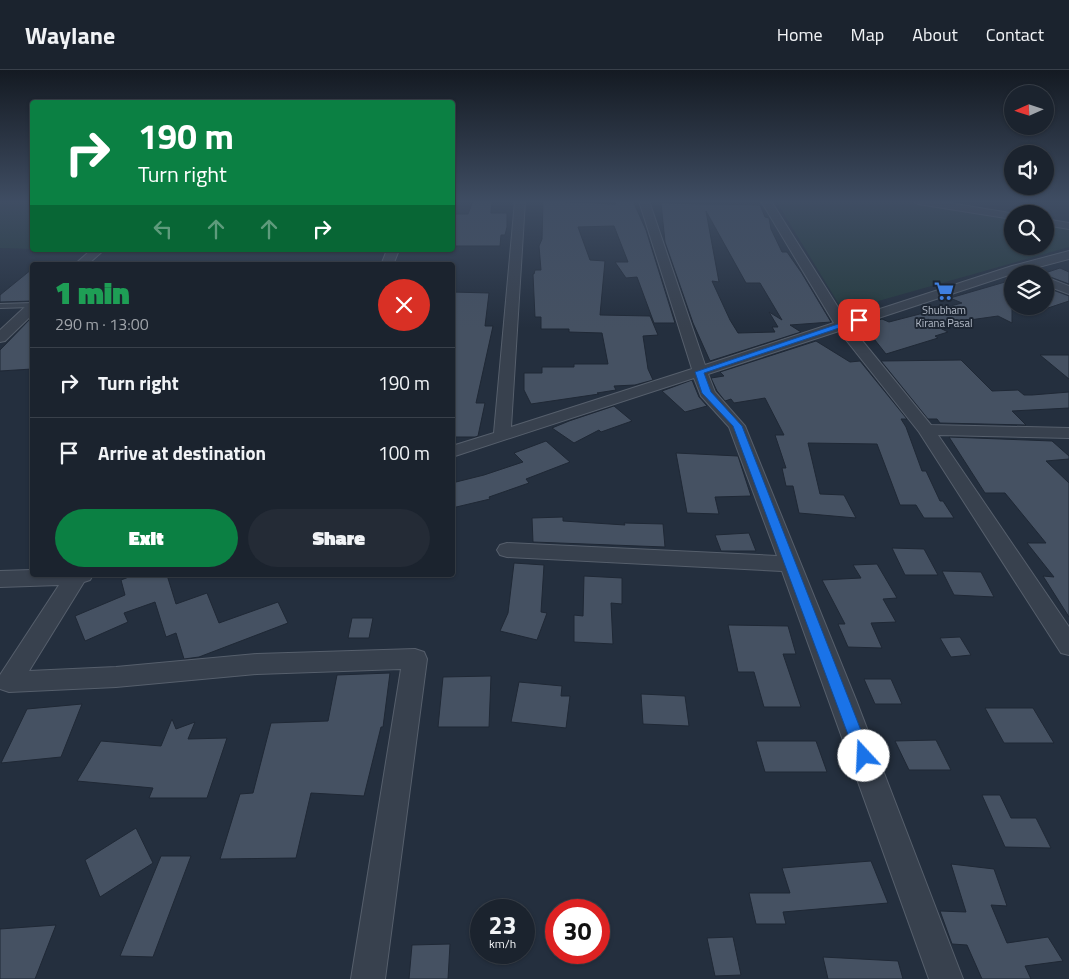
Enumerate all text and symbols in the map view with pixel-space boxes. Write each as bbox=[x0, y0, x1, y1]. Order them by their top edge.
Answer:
text: Waylane bbox=[25, 17, 115, 53]
text: Home bbox=[777, 21, 823, 48]
text: Map bbox=[851, 21, 884, 48]
text: About bbox=[912, 21, 958, 48]
text: Contact bbox=[986, 21, 1044, 48]
north arrow bbox=[1004, 85, 1054, 135]
map controls bbox=[1004, 85, 1054, 315]
text: 190 m bbox=[138, 109, 234, 163]
icon: right bbox=[55, 120, 120, 185]
button: sound bbox=[1004, 145, 1054, 195]
text: Turn right bbox=[138, 157, 227, 191]
button: search bbox=[1004, 205, 1054, 255]
icon: left bbox=[149, 215, 177, 243]
icon: ahead bbox=[202, 215, 230, 243]
icon: ahead bbox=[255, 215, 283, 243]
icon: right bbox=[308, 215, 336, 243]
button: layers bbox=[1004, 265, 1054, 315]
text: 1 min bbox=[55, 270, 130, 316]
button: close bbox=[378, 279, 430, 331]
supermarket icon: Shubham Kirana Pasal bbox=[933, 280, 955, 302]
pin bbox=[838, 299, 880, 341]
place label: Shubham Kirana Pasal bbox=[916, 302, 972, 331]
icon: arrive bbox=[845, 306, 873, 334]
text: 290 m · 13:00 bbox=[55, 312, 149, 336]
text: Turn right bbox=[98, 368, 179, 397]
text: 190 m bbox=[378, 368, 430, 397]
icon: right bbox=[55, 369, 83, 397]
text: Arrive at destination bbox=[98, 438, 266, 467]
text: 100 m bbox=[378, 438, 430, 467]
icon: arrive bbox=[55, 439, 83, 467]
button: Exit bbox=[55, 509, 238, 567]
button: Share bbox=[248, 509, 430, 567]
position arrow bbox=[837, 729, 889, 781]
speed limit sign: 30 bbox=[545, 899, 610, 964]
text: 23 bbox=[488, 906, 517, 944]
text: km/h bbox=[489, 934, 516, 953]

